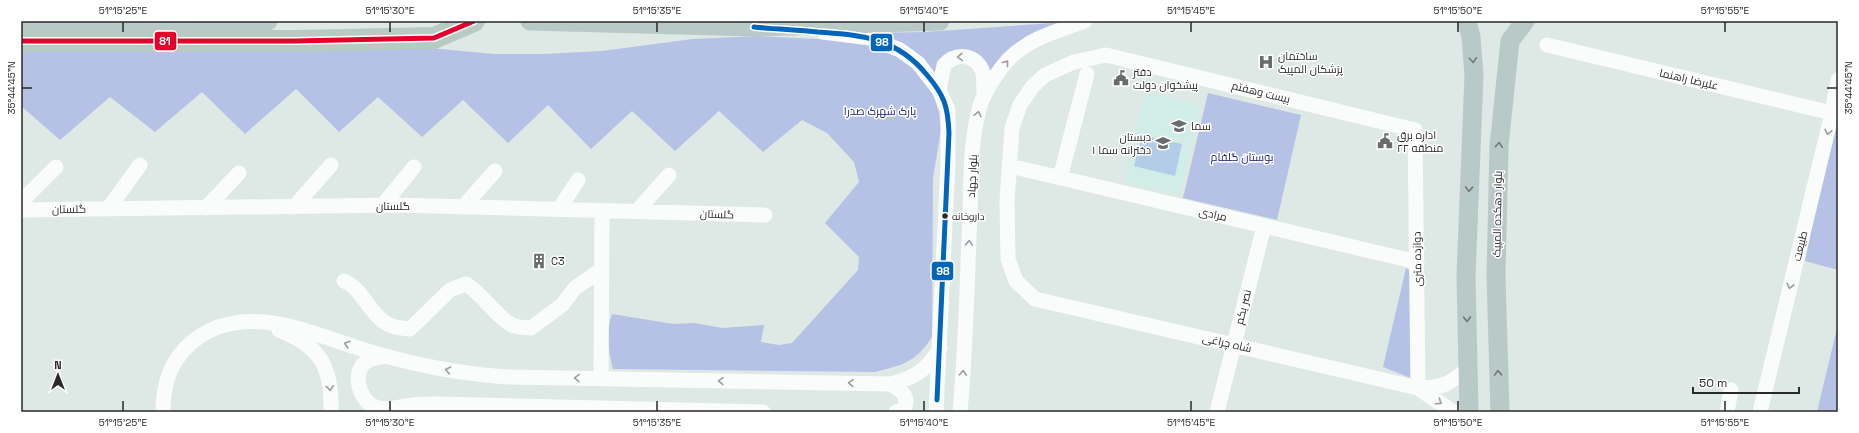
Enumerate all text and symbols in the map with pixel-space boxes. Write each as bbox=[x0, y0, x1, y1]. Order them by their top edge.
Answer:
text: 51°15'25"E bbox=[99, 4, 148, 17]
text: 51°15'30"E bbox=[366, 4, 415, 17]
text: 51°15'35"E bbox=[633, 4, 682, 17]
text: 51°15'40"E bbox=[900, 4, 949, 17]
text: 51°15'45"E bbox=[1167, 4, 1215, 17]
text: 51°15'50"E bbox=[1434, 4, 1483, 17]
text: 51°15'55"E bbox=[1701, 4, 1750, 17]
line badge: 81 bbox=[154, 31, 177, 51]
line badge: 98 bbox=[870, 33, 893, 52]
text: 81 bbox=[159, 34, 171, 48]
text: 98 bbox=[875, 35, 889, 49]
place label: ساختمان پزشکان المپیک bbox=[1278, 49, 1343, 76]
one-way arrow bbox=[957, 53, 963, 62]
hospital icon: ساختمان پزشکان المپیک bbox=[1257, 53, 1275, 71]
one-way arrow bbox=[1468, 56, 1477, 63]
text: 35°44'45"N bbox=[5, 61, 18, 115]
one-way arrow bbox=[1002, 61, 1009, 68]
text: 35°44'45"N bbox=[1842, 61, 1855, 115]
place label: دفتر پیشخوان دولت bbox=[1132, 65, 1198, 92]
street label: علیرضا راهنما bbox=[1658, 65, 1720, 93]
public building icon: دفتر پیشخوان دولت bbox=[1112, 69, 1130, 87]
street label: بیست وهفتم bbox=[1230, 78, 1292, 107]
park label: پارک شهرک صدرا bbox=[844, 104, 916, 118]
one-way arrow bbox=[973, 111, 982, 118]
school or university icon: سما bbox=[1170, 117, 1188, 135]
place label: سما bbox=[1191, 119, 1211, 133]
place label: اداره برق منطقه ۲۲ bbox=[1397, 128, 1443, 155]
one-way arrow bbox=[1824, 129, 1832, 135]
place label: دبستان دخترانه سما ۱ bbox=[1092, 130, 1151, 157]
public building icon: اداره برق منطقه ۲۲ bbox=[1376, 132, 1394, 150]
school or university icon: دبستان دخترانه سما ۱ bbox=[1154, 134, 1172, 152]
one-way arrow bbox=[1494, 142, 1503, 148]
park label: بوستان گلفام bbox=[1211, 150, 1274, 165]
street label: بلوار جهاد bbox=[964, 154, 980, 198]
street label: بلوار دهکده المپیک bbox=[1489, 170, 1505, 257]
one-way arrow bbox=[1465, 186, 1474, 192]
street label: گلستان bbox=[376, 199, 410, 213]
street label: گلستان bbox=[52, 202, 86, 216]
street label: مرادی bbox=[1198, 204, 1228, 224]
street label: گلستان bbox=[700, 206, 734, 222]
place label: داروخانه bbox=[952, 210, 985, 223]
marker: داروخانه bbox=[940, 211, 950, 221]
street label: طبیعت bbox=[1790, 229, 1810, 263]
street label: دوازده متری bbox=[1410, 231, 1424, 287]
one-way arrow bbox=[965, 240, 973, 246]
building icon: C3 bbox=[530, 252, 548, 270]
place label: C3 bbox=[551, 254, 565, 268]
line badge: 98 bbox=[931, 261, 954, 281]
text: 98 bbox=[936, 264, 950, 278]
one-way arrow bbox=[1787, 282, 1795, 289]
street label: نصر یکم bbox=[1232, 288, 1255, 326]
one-way arrow bbox=[1463, 316, 1471, 322]
street label: شاه چراغی bbox=[1201, 331, 1253, 355]
one-way arrow bbox=[344, 340, 351, 349]
north arrow bbox=[38, 355, 78, 395]
text: N bbox=[54, 358, 62, 372]
one-way arrow bbox=[445, 366, 451, 375]
scale bar bbox=[1693, 369, 1799, 395]
one-way arrow bbox=[959, 370, 968, 376]
one-way arrow bbox=[1494, 370, 1502, 376]
one-way arrow bbox=[574, 374, 580, 382]
text: 50 m bbox=[1699, 375, 1727, 391]
one-way arrow bbox=[718, 377, 724, 385]
one-way arrow bbox=[848, 379, 854, 387]
one-way arrow bbox=[325, 385, 334, 391]
one-way arrow bbox=[1435, 397, 1442, 404]
text: 51°15'25"E bbox=[99, 416, 148, 429]
text: 51°15'30"E bbox=[366, 416, 415, 429]
text: 51°15'35"E bbox=[633, 416, 682, 429]
text: 51°15'40"E bbox=[900, 416, 949, 429]
text: 51°15'45"E bbox=[1167, 416, 1215, 429]
text: 51°15'50"E bbox=[1434, 416, 1483, 429]
text: 51°15'55"E bbox=[1701, 416, 1750, 429]

